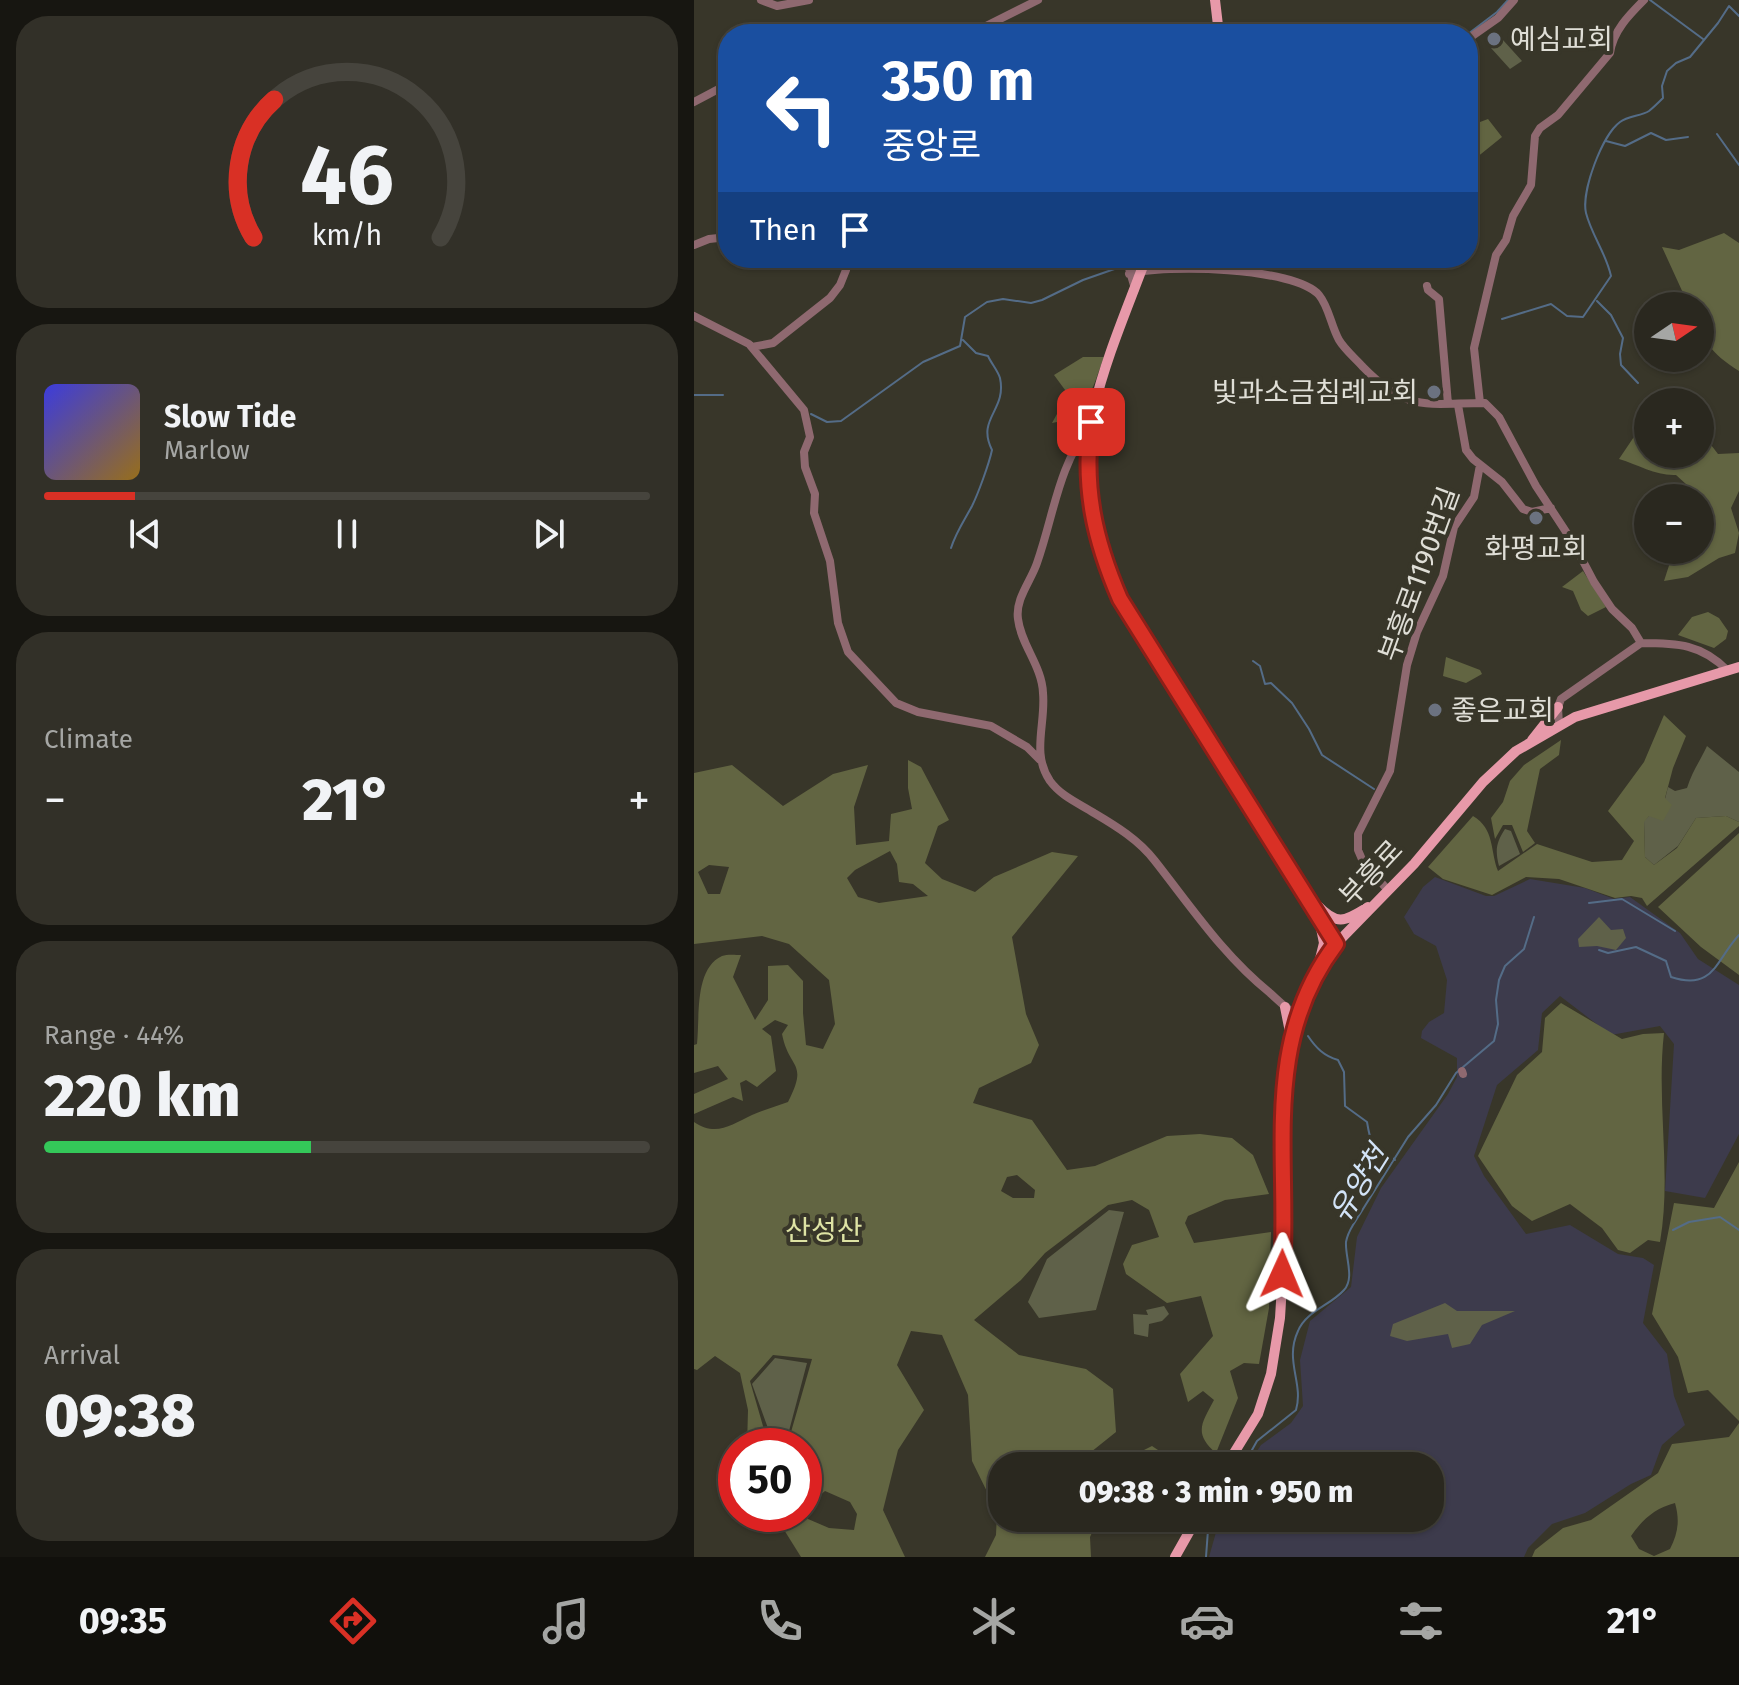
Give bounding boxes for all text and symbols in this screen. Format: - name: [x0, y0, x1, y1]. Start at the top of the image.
- place label: 예심교회: [1510, 23, 1613, 56]
- marker: 예심교회: [1485, 30, 1503, 48]
- text: 350 m: [882, 48, 1035, 115]
- icon: left: [750, 56, 854, 160]
- text: 중앙로: [882, 124, 981, 168]
- text: 46: [300, 126, 394, 226]
- icon: arrive: [833, 208, 877, 252]
- text: Then: [750, 212, 817, 248]
- text: km/h: [312, 218, 382, 253]
- north arrow: [1634, 292, 1714, 372]
- map controls: [1634, 292, 1714, 564]
- place label: 빛과소금침례교회: [1212, 376, 1418, 409]
- marker: 빛과소금침례교회: [1425, 383, 1443, 401]
- pin: [1057, 388, 1125, 456]
- button: +: [1634, 388, 1714, 468]
- text: Slow Tide: [164, 399, 296, 435]
- icon: arrive: [1069, 400, 1113, 444]
- text: Marlow: [164, 435, 250, 466]
- street label: 부흥로1190번길: [1372, 482, 1466, 666]
- button: −: [1634, 484, 1714, 564]
- marker: 화평교회: [1527, 509, 1545, 527]
- icon: previous: [123, 512, 167, 556]
- icon: pause: [325, 512, 369, 556]
- icon: next: [527, 512, 571, 556]
- place label: 화평교회: [1484, 532, 1588, 565]
- place label: 좋은교회: [1451, 694, 1554, 727]
- marker: 좋은교회: [1426, 701, 1444, 719]
- text: Climate: [44, 724, 133, 755]
- text: 21°: [302, 764, 392, 836]
- text: −: [44, 774, 66, 827]
- text: +: [628, 774, 650, 827]
- street label: 부흥로: [1333, 833, 1409, 913]
- text: Range · 44%: [44, 1020, 184, 1051]
- text: 220 km: [44, 1060, 240, 1132]
- water label: 유양천: [1322, 1136, 1398, 1229]
- park label: 산성산: [785, 1214, 863, 1247]
- position arrow: [1240, 1232, 1324, 1316]
- text: Arrival: [44, 1340, 120, 1371]
- text: 09:38: [44, 1380, 196, 1452]
- speed limit sign: 50: [718, 1428, 822, 1532]
- text: 09:38 · 3 min · 950 m: [1079, 1474, 1353, 1510]
- icon: directions: [325, 1593, 381, 1649]
- icon: music: [538, 1593, 594, 1649]
- icon: phone: [752, 1593, 808, 1649]
- icon: climate: [966, 1593, 1022, 1649]
- icon: car: [1179, 1593, 1235, 1649]
- icon: filters: [1393, 1593, 1449, 1649]
- text: 09:35: [79, 1599, 167, 1643]
- text: 21°: [1607, 1599, 1660, 1643]

